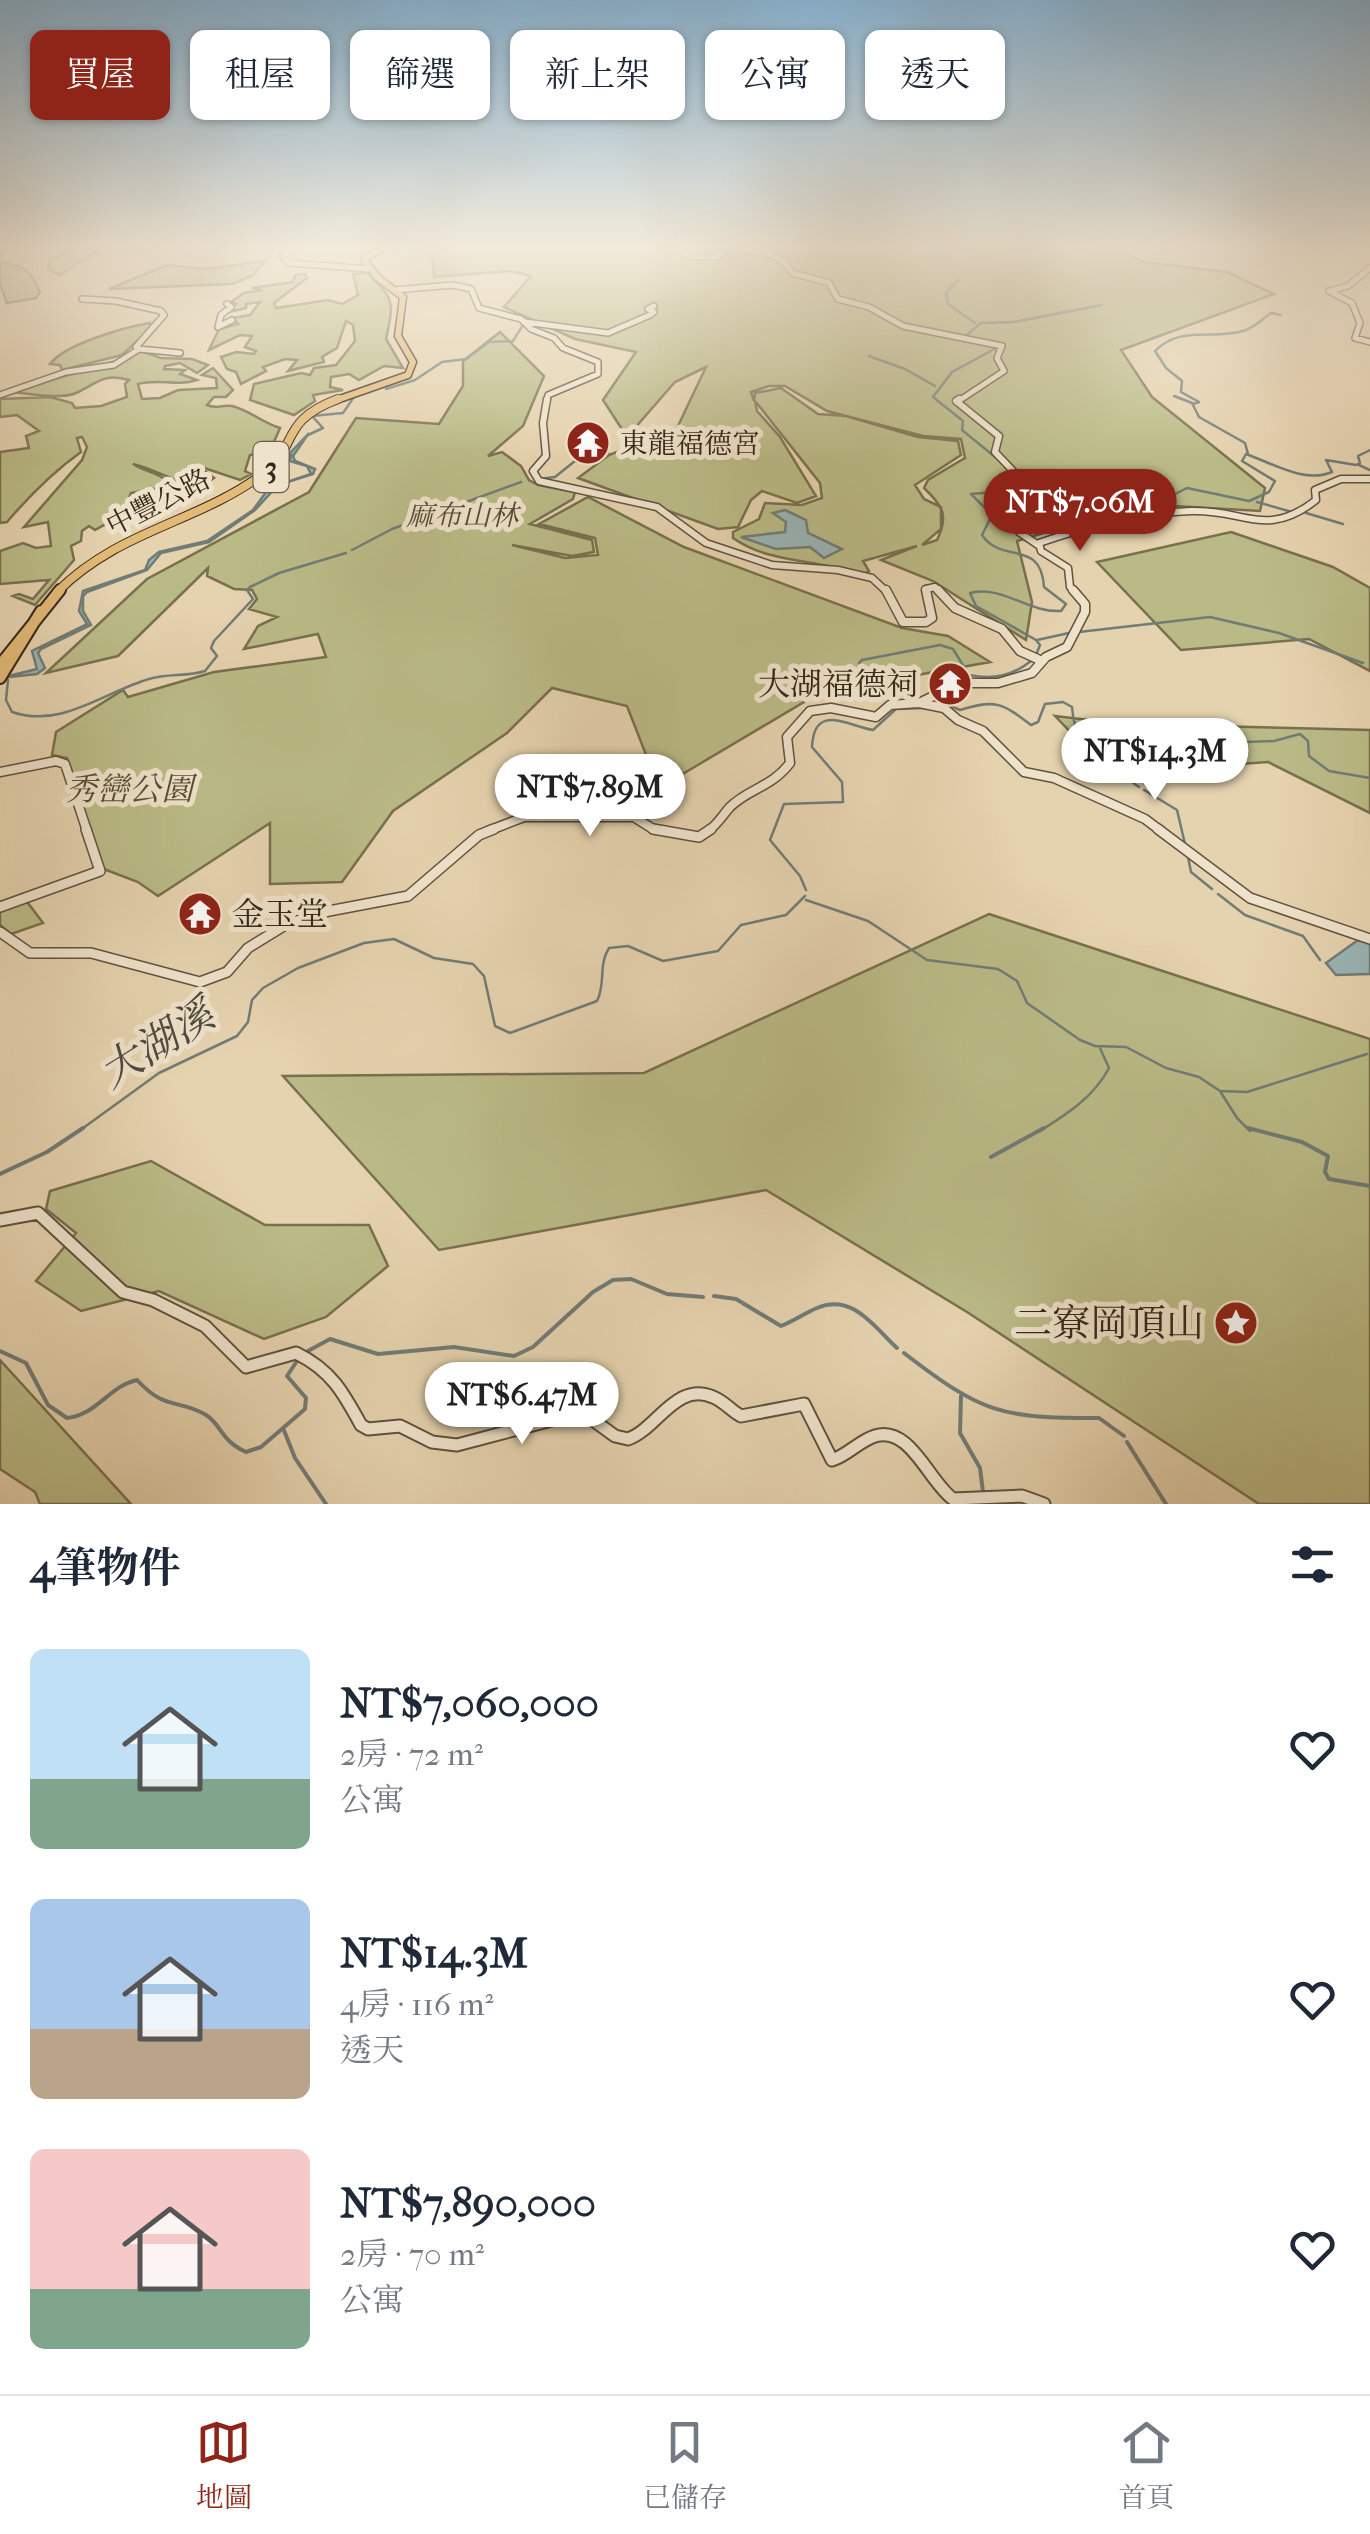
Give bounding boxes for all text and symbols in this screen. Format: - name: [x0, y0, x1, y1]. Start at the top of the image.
- chip: 買屋: [30, 30, 170, 120]
- chip: 租屋: [190, 30, 330, 120]
- chip: 篩選: [350, 30, 490, 120]
- chip: 新上架: [510, 30, 685, 120]
- chip: 公寓: [705, 30, 845, 120]
- chip: 透天: [865, 30, 1005, 120]
- temple icon: 東龍福德宮: [565, 420, 611, 466]
- place label: 東龍福德宮: [620, 427, 760, 460]
- road number: 3: [254, 442, 288, 492]
- street label: 中豐公路: [101, 462, 215, 542]
- pin: NT$7.06M: [977, 469, 1183, 554]
- text: NT$7.06M: [1006, 483, 1154, 520]
- park label: 麻布山林: [406, 499, 522, 532]
- temple icon: 大湖福德祠: [927, 661, 973, 707]
- place label: 大湖福德祠: [758, 666, 918, 703]
- pin: NT$14.3M: [1052, 718, 1258, 803]
- text: NT$14.3M: [1083, 732, 1227, 769]
- pin: NT$7.89M: [487, 754, 693, 839]
- text: NT$7.89M: [517, 768, 663, 805]
- park label: 秀巒公園: [65, 771, 198, 808]
- temple icon: 金玉堂: [177, 891, 223, 937]
- place label: 金玉堂: [232, 896, 328, 933]
- water label: 大湖溪: [91, 988, 227, 1098]
- place icon: 二寮岡頂山: [1213, 1300, 1259, 1346]
- place label: 二寮岡頂山: [1014, 1301, 1204, 1346]
- pin: NT$6.47M: [419, 1362, 625, 1447]
- text: NT$6.47M: [447, 1376, 597, 1413]
- icon: filters: [1285, 1537, 1340, 1592]
- text: 4筆物件: [30, 1544, 181, 1593]
- text: NT$7,060,000: [340, 1679, 599, 1728]
- icon: home: [110, 1689, 230, 1809]
- icon: heart: [1285, 1722, 1340, 1777]
- text: 2房 · 72 m²: [340, 1736, 483, 1773]
- text: 公寓: [340, 1782, 404, 1819]
- text: NT$14.3M: [340, 1929, 528, 1978]
- icon: home: [110, 1939, 230, 2059]
- icon: heart: [1285, 1972, 1340, 2027]
- text: 4房 · 116 m²: [340, 1986, 494, 2023]
- text: 透天: [340, 2032, 404, 2069]
- text: NT$7,890,000: [340, 2179, 596, 2228]
- icon: home: [110, 2189, 230, 2309]
- icon: heart: [1285, 2222, 1340, 2277]
- text: 2房 · 70 m²: [340, 2236, 484, 2273]
- text: 公寓: [340, 2282, 404, 2319]
- tab: 地圖: [196, 2415, 252, 2515]
- tab: 已儲存: [643, 2415, 727, 2515]
- tab: 首頁: [1118, 2415, 1174, 2515]

